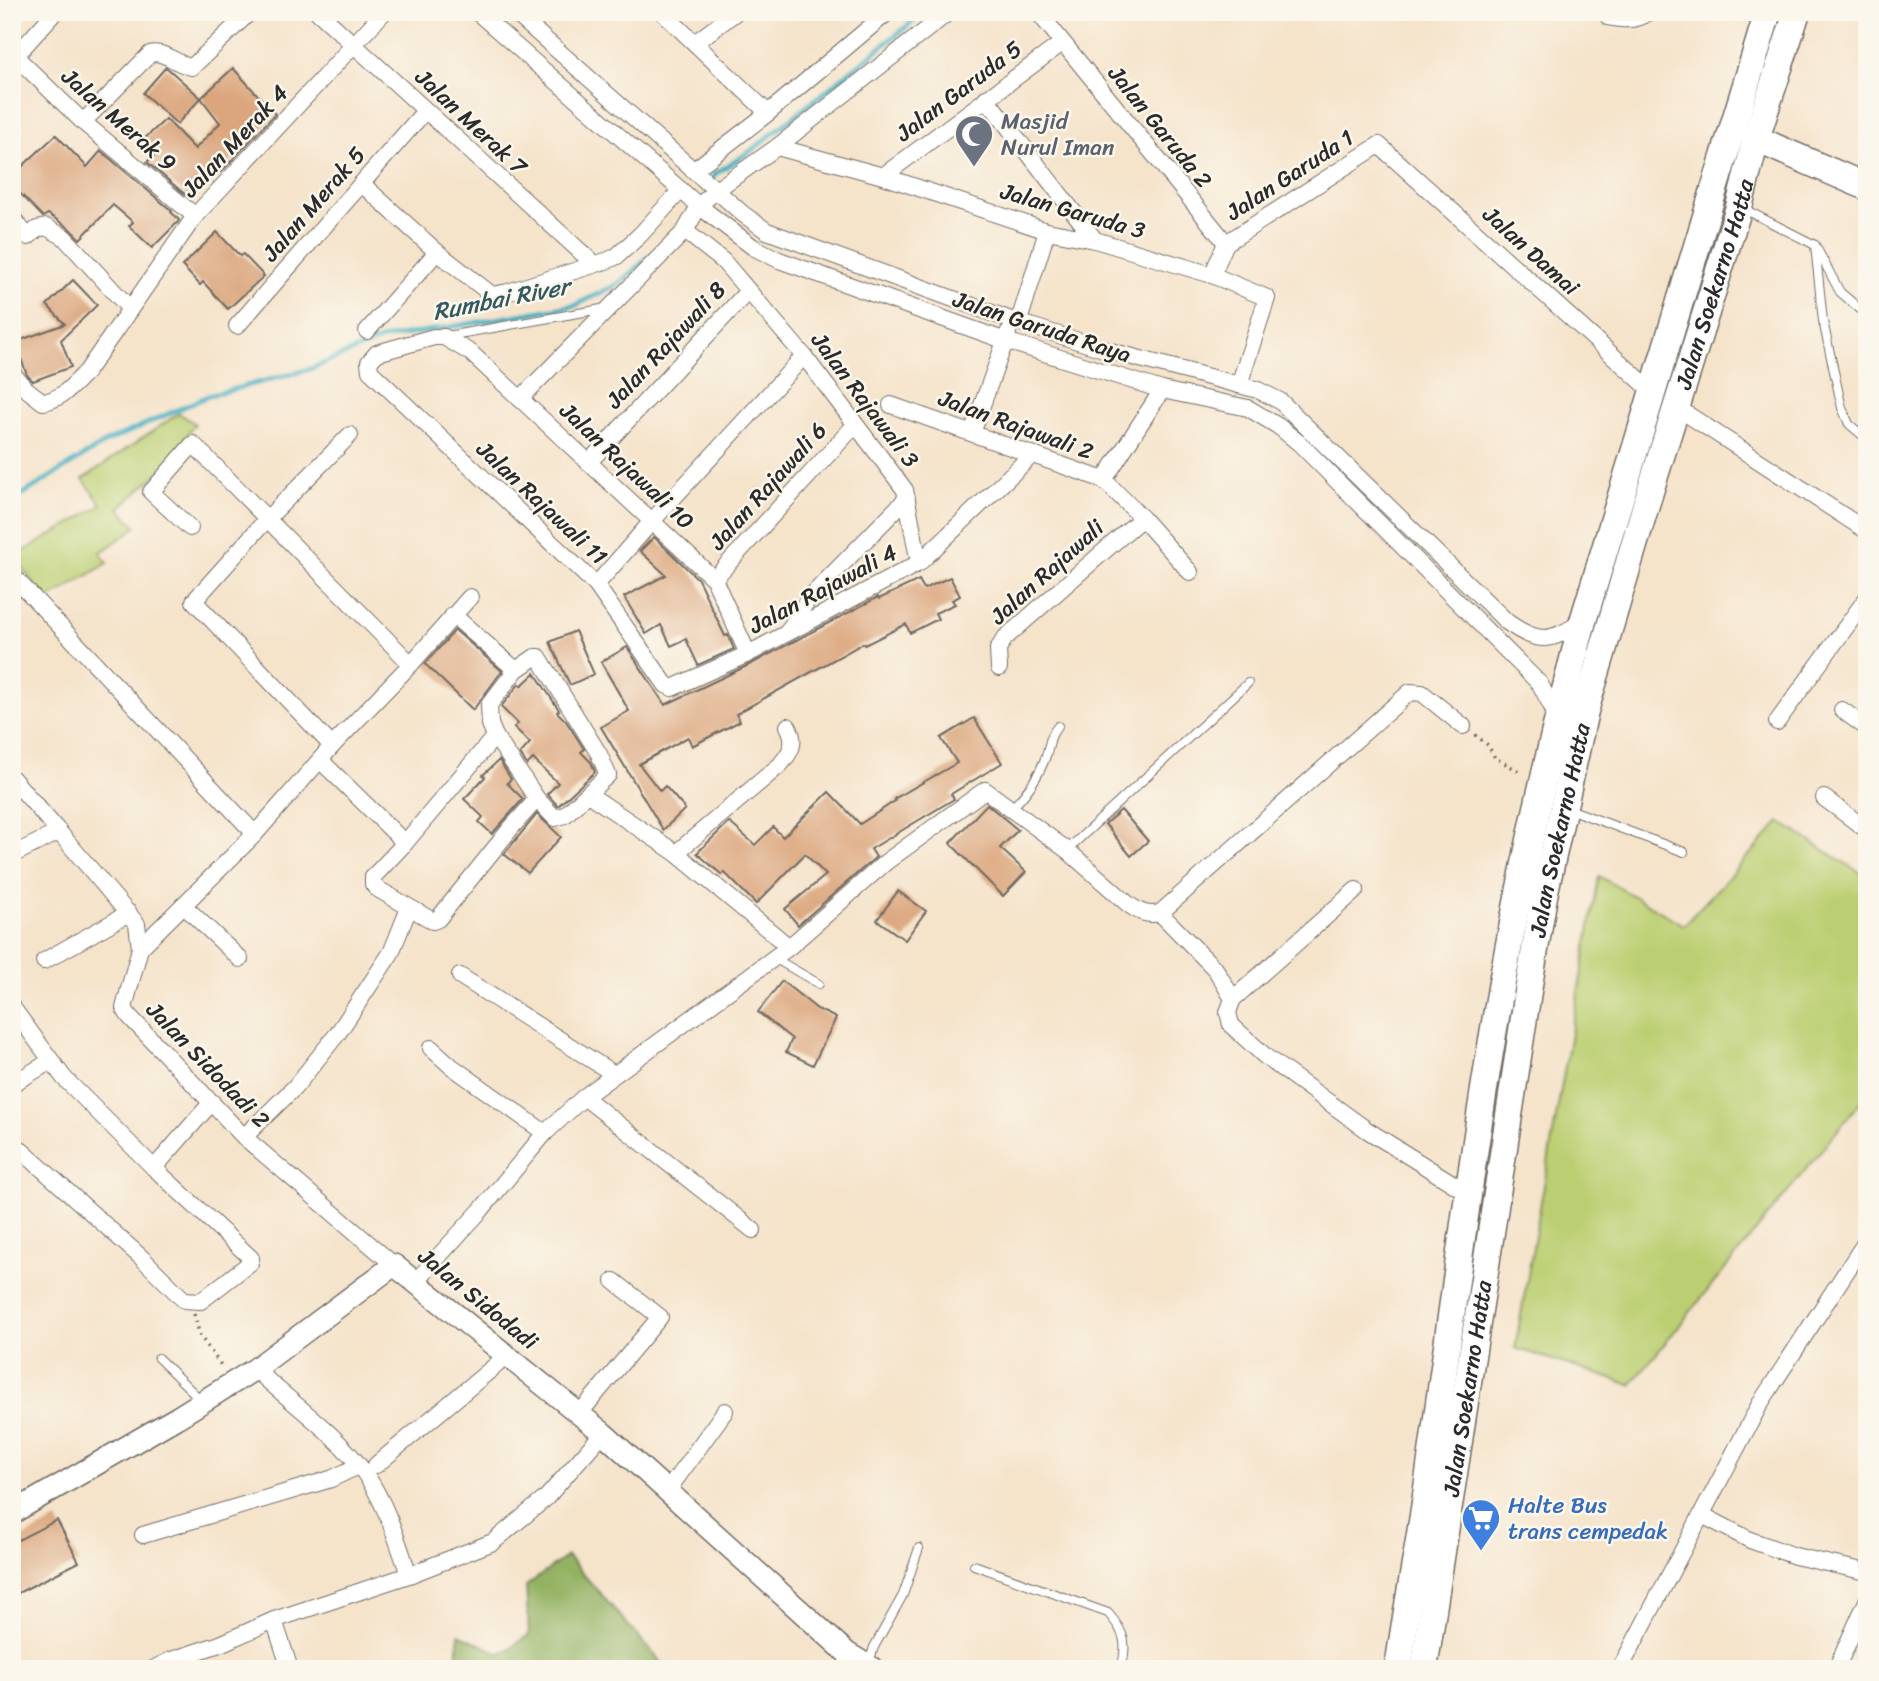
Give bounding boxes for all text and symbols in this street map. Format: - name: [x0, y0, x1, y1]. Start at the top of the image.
- street label: Jalan Garuda 5: [886, 29, 1031, 153]
- street label: Jalan Garuda 2: [1096, 55, 1223, 198]
- street label: Jalan Merak 9: [51, 57, 186, 182]
- street label: Jalan Merak 7: [404, 58, 538, 187]
- street label: Jalan Merak 4: [171, 75, 299, 208]
- place label: Masjid Nurul Iman: [1001, 101, 1114, 168]
- mosque icon: Masjid Nurul Iman: [953, 113, 995, 168]
- street label: Jalan Garuda 1: [1217, 118, 1362, 232]
- street label: Jalan Merak 5: [251, 137, 376, 272]
- street label: Jalan Garuda 3: [995, 171, 1150, 251]
- street label: Jalan Soekarno Hatta: [1663, 174, 1766, 395]
- street label: Jalan Damai: [1472, 195, 1590, 307]
- water label: Rumbai River: [429, 264, 577, 333]
- street label: Jalan Rajawali 8: [595, 271, 737, 419]
- street label: Jalan Garuda Raya: [947, 279, 1136, 375]
- street label: Jalan Rajawali 3: [799, 322, 930, 477]
- street label: Jalan Rajawali 2: [932, 378, 1099, 472]
- street label: Jalan Rajawali 10: [549, 391, 704, 540]
- street label: Jalan Rajawali 6: [698, 412, 837, 561]
- street label: Jalan Rajawali 11: [466, 430, 618, 576]
- street label: Jalan Rajawali: [979, 509, 1114, 636]
- street label: Jalan Rajawali 4: [740, 533, 905, 646]
- street label: Jalan Soekarno Hatta: [1517, 719, 1602, 941]
- street label: Jalan Sidodadi 2: [135, 991, 280, 1139]
- street label: Jalan Sidodadi: [408, 1237, 548, 1361]
- street label: Jalan Soekarno Hatta: [1430, 1277, 1504, 1500]
- place label: Halte Bus trans cempedak: [1508, 1485, 1668, 1552]
- supermarket icon: Halte Bus trans cempedak: [1460, 1497, 1502, 1552]

